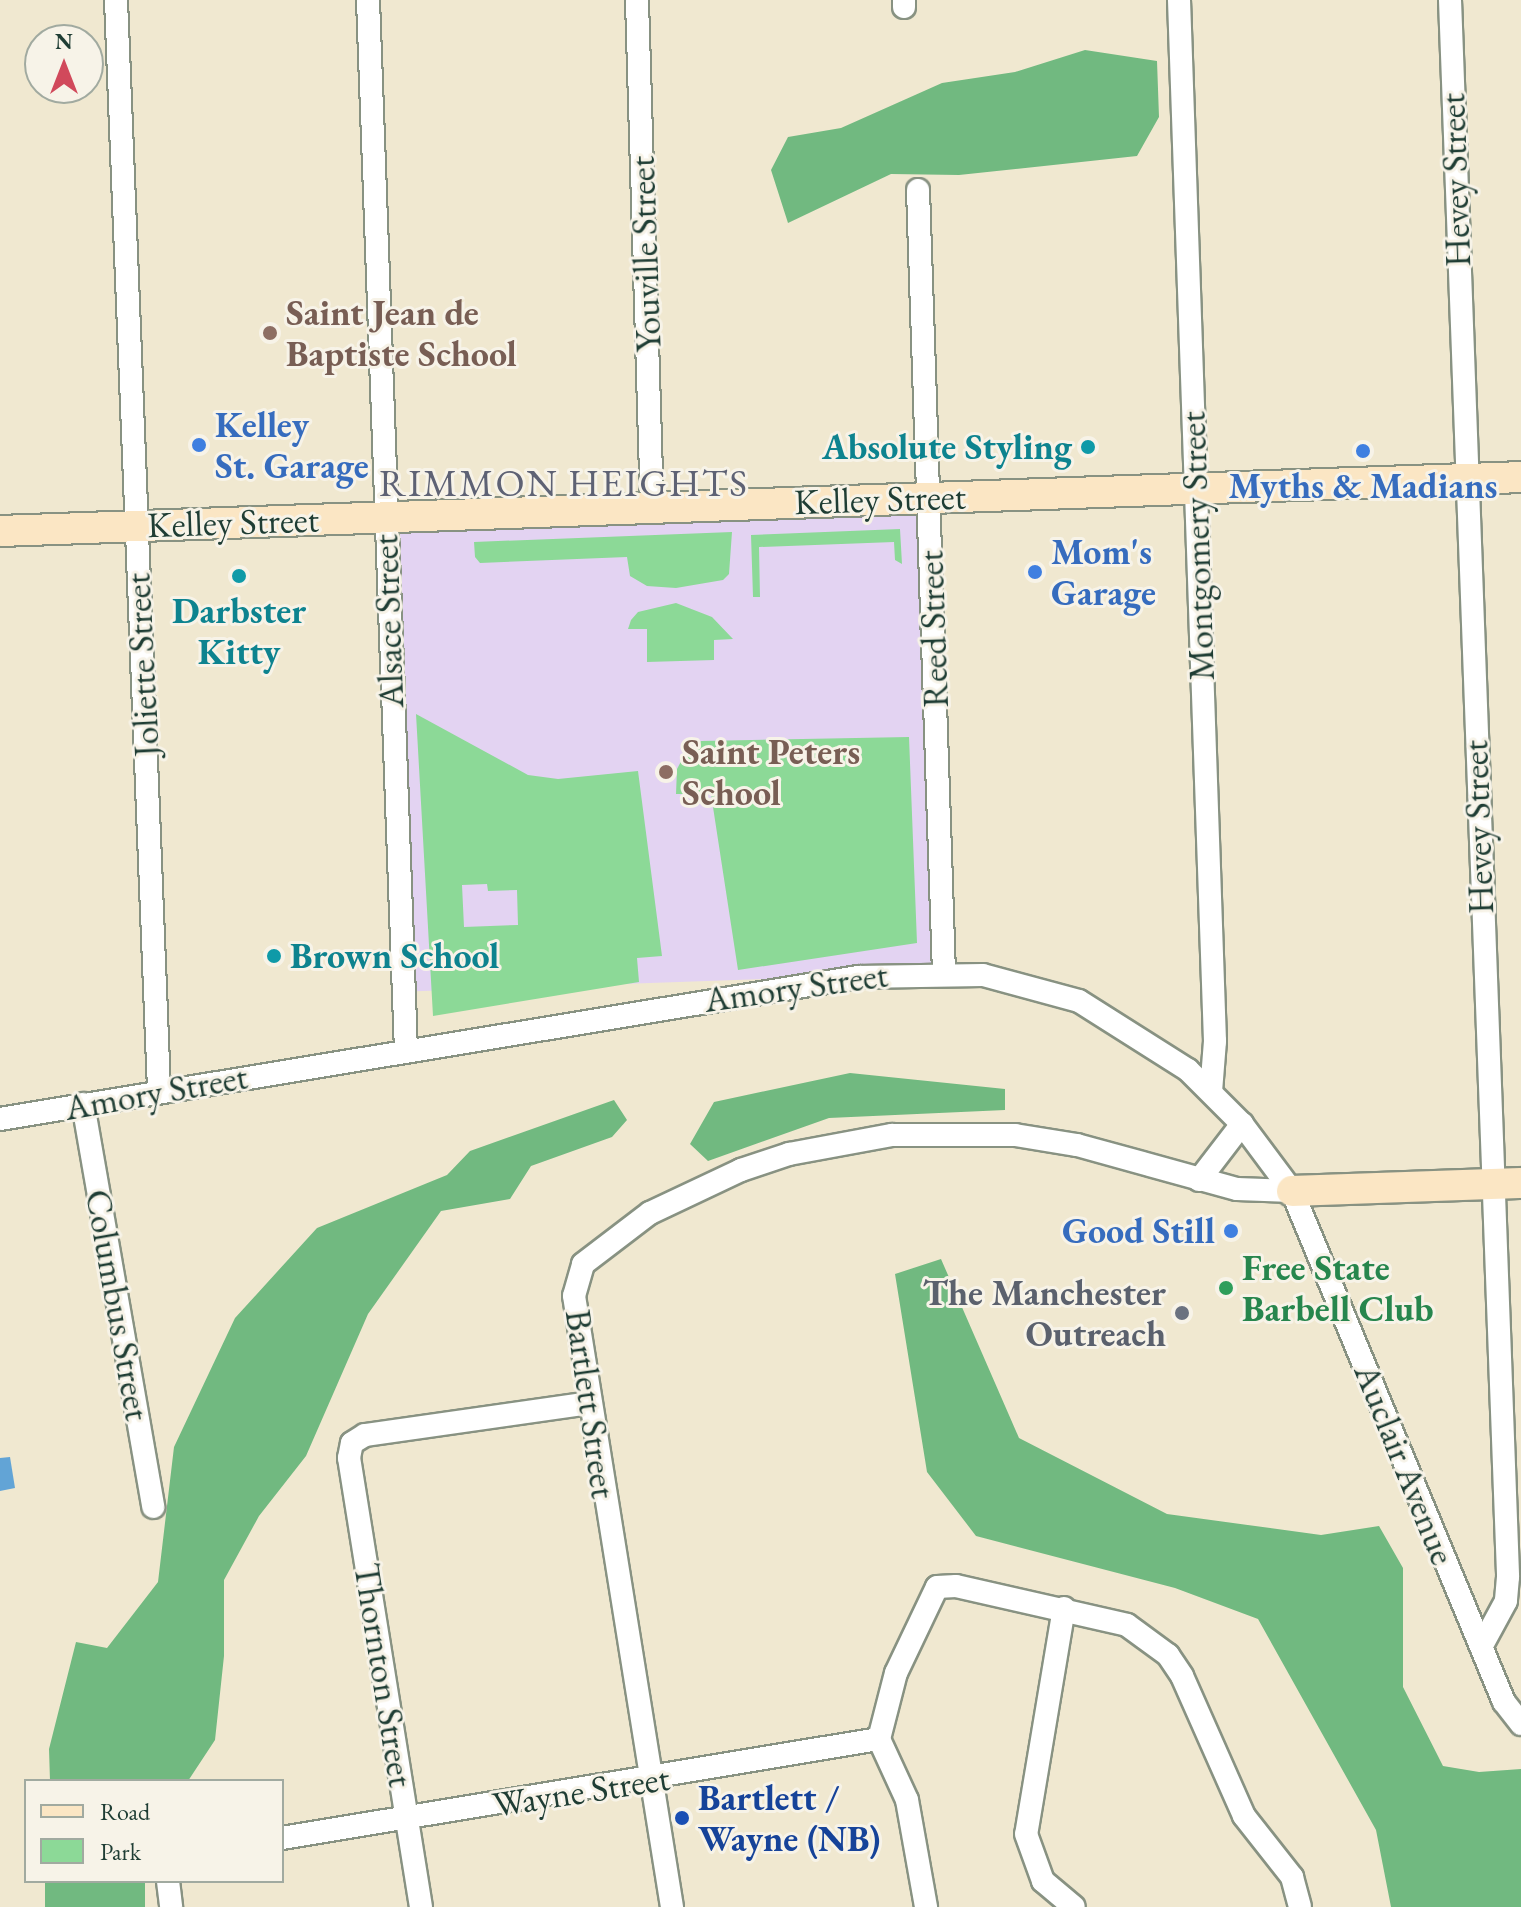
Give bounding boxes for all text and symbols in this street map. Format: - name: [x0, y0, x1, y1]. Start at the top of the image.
- north arrow: [24, 24, 104, 104]
- text: N: [55, 27, 73, 56]
- street label: Hevey Street: [1430, 92, 1480, 268]
- street label: Youville Street: [620, 155, 670, 353]
- place label: Saint Jean de Baptiste School: [286, 290, 517, 375]
- marker: Saint Jean de Baptiste School: [261, 324, 279, 342]
- place label: Kelley St. Garage: [215, 402, 369, 487]
- street label: Montgomery Street: [1171, 411, 1223, 681]
- place label: Absolute Styling: [822, 425, 1072, 469]
- marker: Kelley St. Garage: [190, 436, 208, 454]
- marker: Absolute Styling: [1079, 438, 1097, 456]
- marker: Myths & Madians: [1354, 442, 1372, 460]
- district label: RIMMON HEIGHTS: [379, 460, 749, 506]
- place label: Myths & Madians: [1229, 464, 1497, 508]
- street label: Kelley Street: [793, 474, 967, 524]
- street label: Kelley Street: [146, 497, 320, 547]
- place label: Mom's Garage: [1051, 529, 1156, 614]
- street label: Alsace Street: [363, 533, 413, 709]
- street label: Reed Street: [909, 550, 957, 708]
- marker: Mom's Garage: [1026, 563, 1044, 581]
- marker: Darbster Kitty: [230, 567, 248, 585]
- street label: Joliette Street: [116, 572, 168, 758]
- place label: Darbster Kitty: [172, 588, 306, 673]
- place label: Saint Peters School: [682, 729, 860, 814]
- street label: Hevey Street: [1453, 739, 1503, 915]
- marker: Saint Peters School: [657, 763, 675, 781]
- place label: Brown School: [290, 934, 499, 978]
- marker: Brown School: [265, 947, 283, 965]
- street label: Amory Street: [701, 953, 891, 1021]
- street label: Amory Street: [61, 1055, 251, 1129]
- street label: Columbus Street: [76, 1186, 160, 1424]
- place label: Good Still: [1062, 1209, 1215, 1253]
- marker: Good Still: [1222, 1222, 1240, 1240]
- place label: Free State Barbell Club: [1242, 1245, 1434, 1330]
- place label: The Manchester Outreach: [923, 1270, 1166, 1355]
- marker: Free State Barbell Club: [1217, 1279, 1235, 1297]
- marker: The Manchester Outreach: [1173, 1304, 1191, 1322]
- street label: Bartlett Street: [556, 1307, 626, 1501]
- street label: Auclair Avenue: [1345, 1357, 1465, 1571]
- street label: Thornton Street: [345, 1560, 423, 1790]
- street label: Wayne Street: [489, 1756, 673, 1826]
- place label: Bartlett / Wayne (NB): [698, 1775, 880, 1860]
- legend: [24, 1779, 284, 1883]
- text: Road: [100, 1796, 150, 1827]
- marker: Bartlett / Wayne (NB): [673, 1809, 691, 1827]
- text: Park: [100, 1836, 141, 1867]

